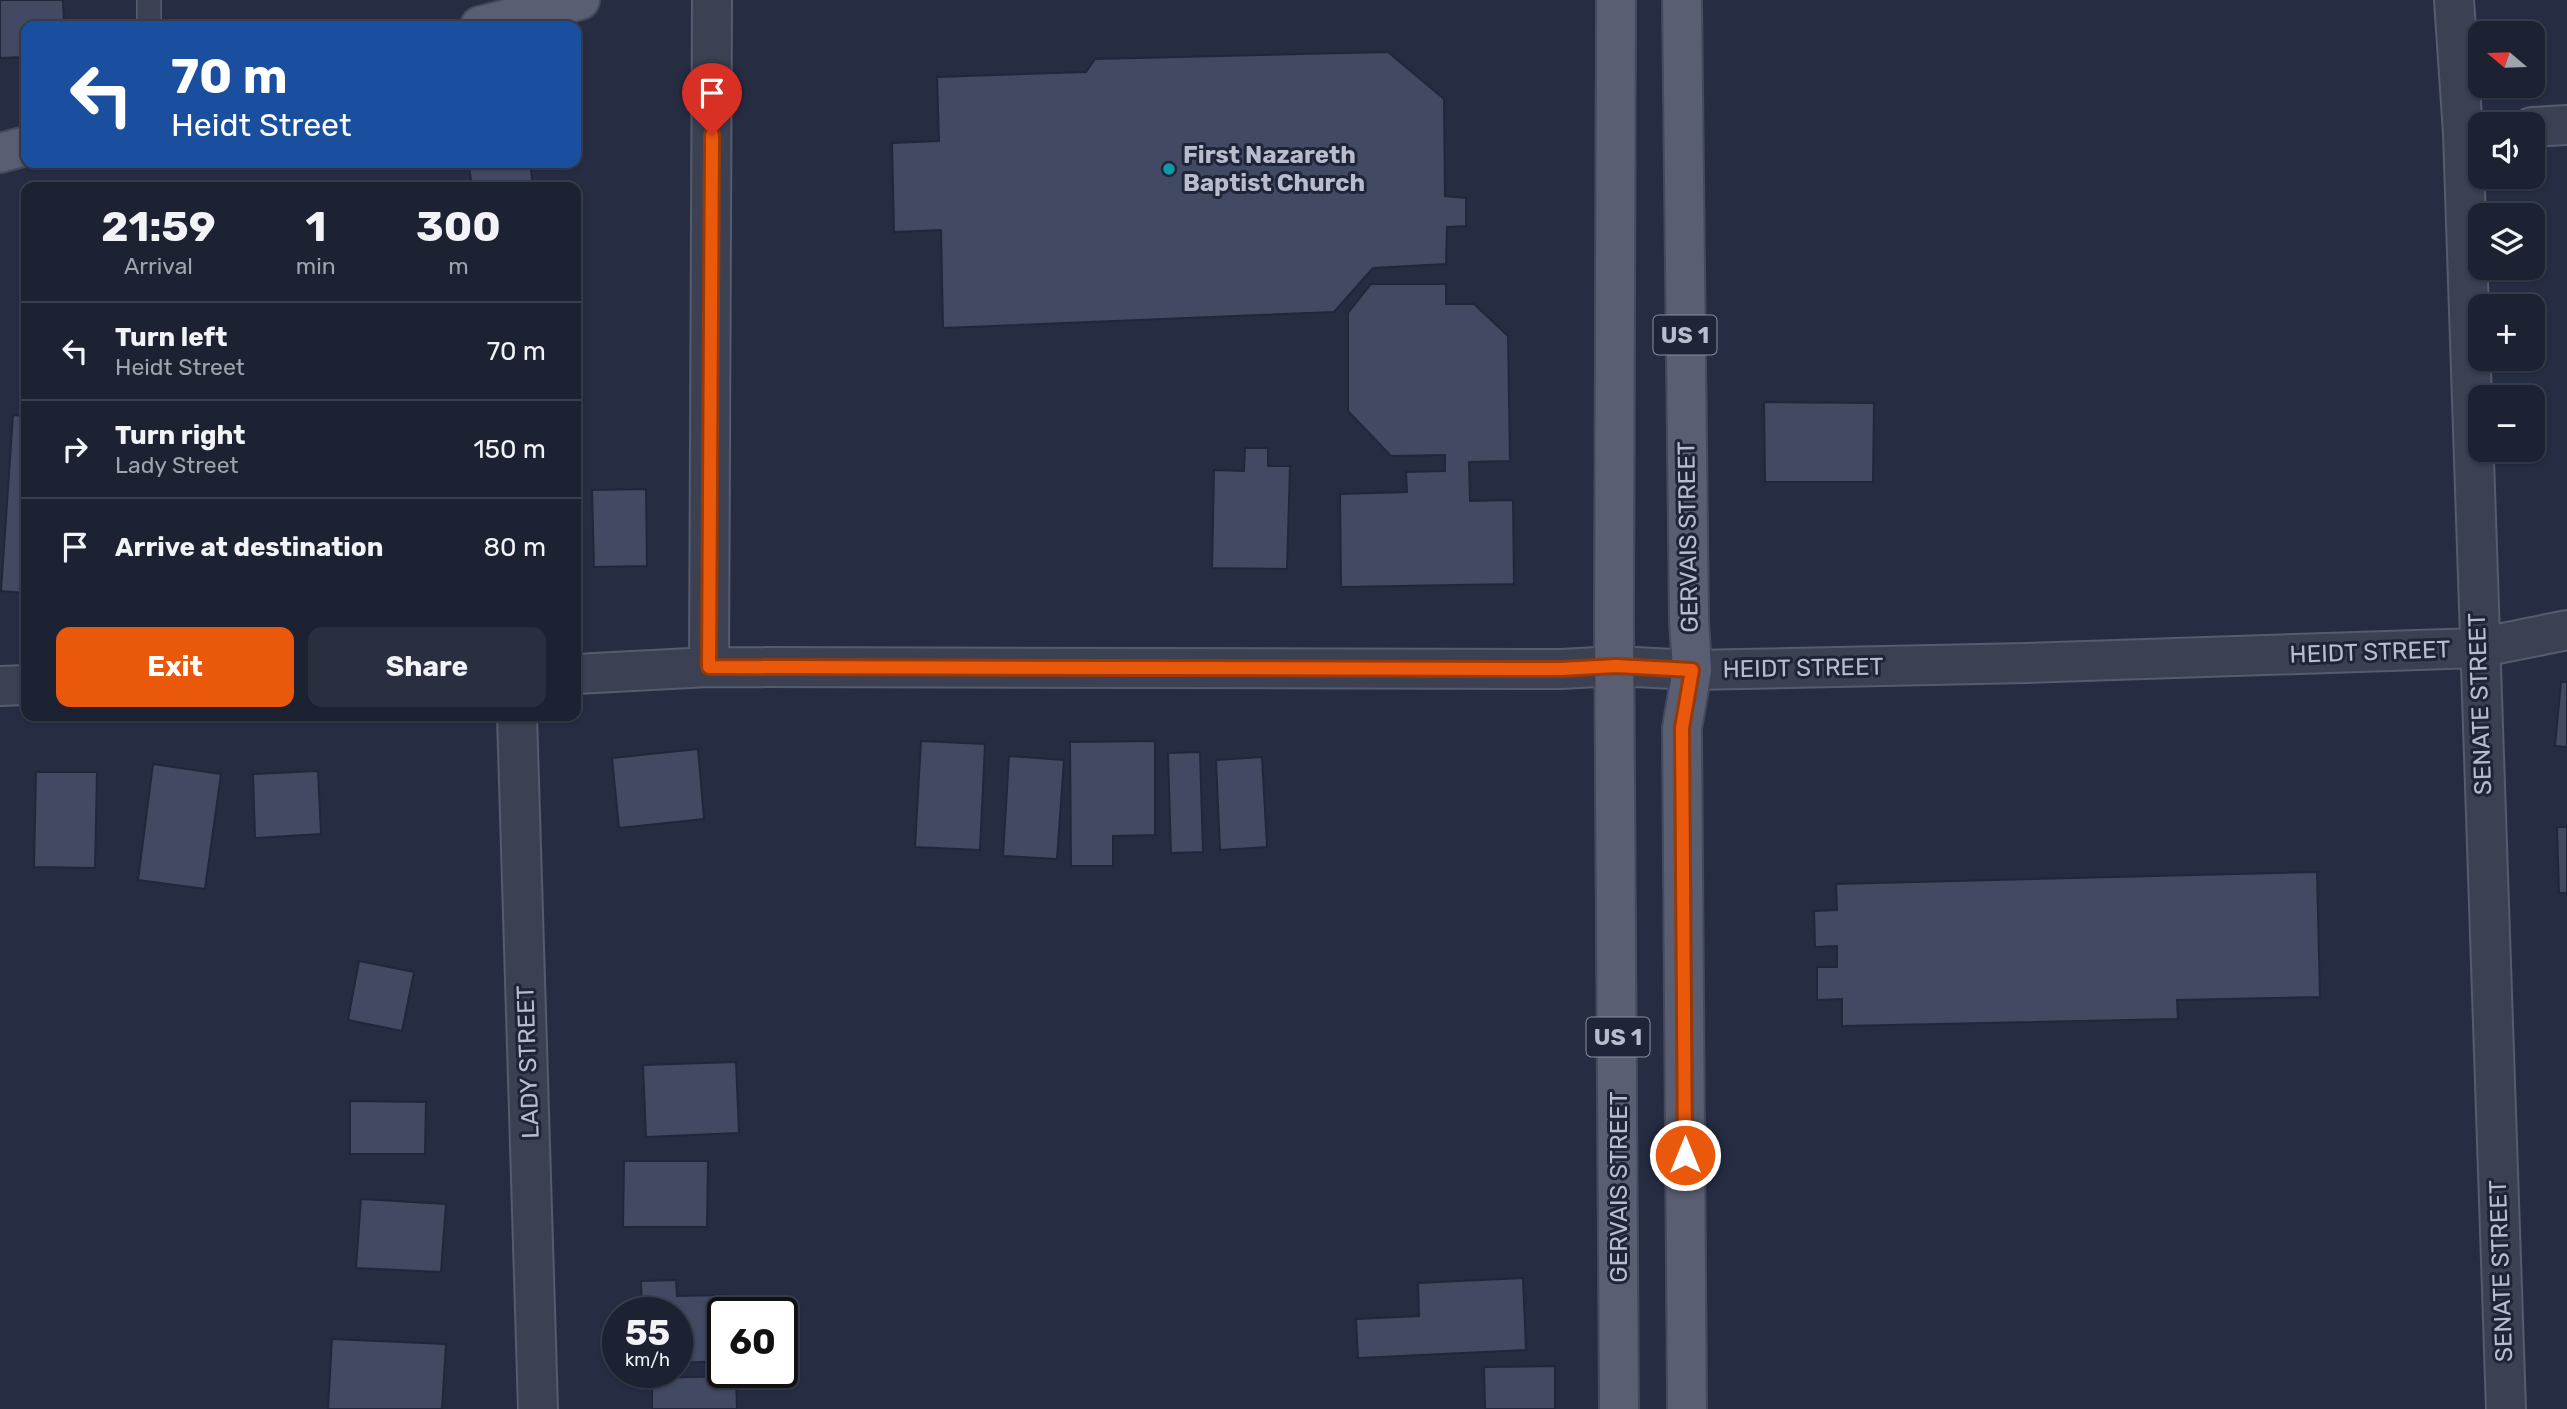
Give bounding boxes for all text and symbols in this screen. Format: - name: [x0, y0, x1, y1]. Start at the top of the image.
- north arrow: [2468, 21, 2544, 98]
- map controls: [2468, 21, 2545, 462]
- text: 70 m: [171, 47, 288, 105]
- icon: left: [56, 49, 147, 140]
- pin: [682, 63, 742, 135]
- icon: arrive: [693, 74, 731, 112]
- text: Heidt Street: [171, 106, 351, 144]
- button: sound: [2468, 112, 2545, 189]
- place label: First Nazareth Baptist Church: [1183, 141, 1365, 197]
- marker: First Nazareth Baptist Church: [1161, 161, 1177, 177]
- text: 21:59: [101, 202, 216, 252]
- text: 1: [305, 202, 326, 252]
- text: 300: [416, 202, 501, 252]
- button: layers: [2468, 203, 2545, 280]
- text: Arrival: [124, 252, 193, 280]
- text: min: [296, 252, 336, 280]
- text: m: [448, 252, 469, 280]
- button: +: [2468, 294, 2545, 371]
- road number: US 1: [1654, 316, 1716, 354]
- text: Turn left: [115, 322, 227, 353]
- icon: left: [56, 332, 94, 370]
- text: 70 m: [487, 336, 546, 367]
- text: Heidt Street: [115, 353, 245, 381]
- button: −: [2468, 385, 2545, 462]
- text: Turn right: [115, 420, 245, 451]
- icon: right: [56, 430, 94, 468]
- text: 150 m: [473, 434, 546, 465]
- street label: GERVAIS STREET: [1672, 441, 1704, 633]
- text: Lady Street: [115, 451, 239, 479]
- icon: arrive: [56, 528, 94, 566]
- text: Arrive at destination: [115, 532, 383, 563]
- text: 80 m: [483, 532, 546, 563]
- street label: SENATE STREET: [2463, 612, 2497, 795]
- button: Exit: [56, 627, 294, 707]
- button: Share: [308, 627, 546, 707]
- street label: HEIDT STREET: [2289, 635, 2451, 669]
- street label: HEIDT STREET: [1722, 653, 1884, 683]
- street label: LADY STREET: [511, 985, 545, 1139]
- road number: US 1: [1586, 1018, 1650, 1056]
- street label: GERVAIS STREET: [1605, 1091, 1633, 1283]
- position arrow: [1648, 1118, 1722, 1192]
- street label: SENATE STREET: [2484, 1179, 2518, 1362]
- speed limit sign: 60: [707, 1297, 798, 1388]
- text: 55: [625, 1312, 670, 1354]
- text: km/h: [625, 1349, 670, 1371]

